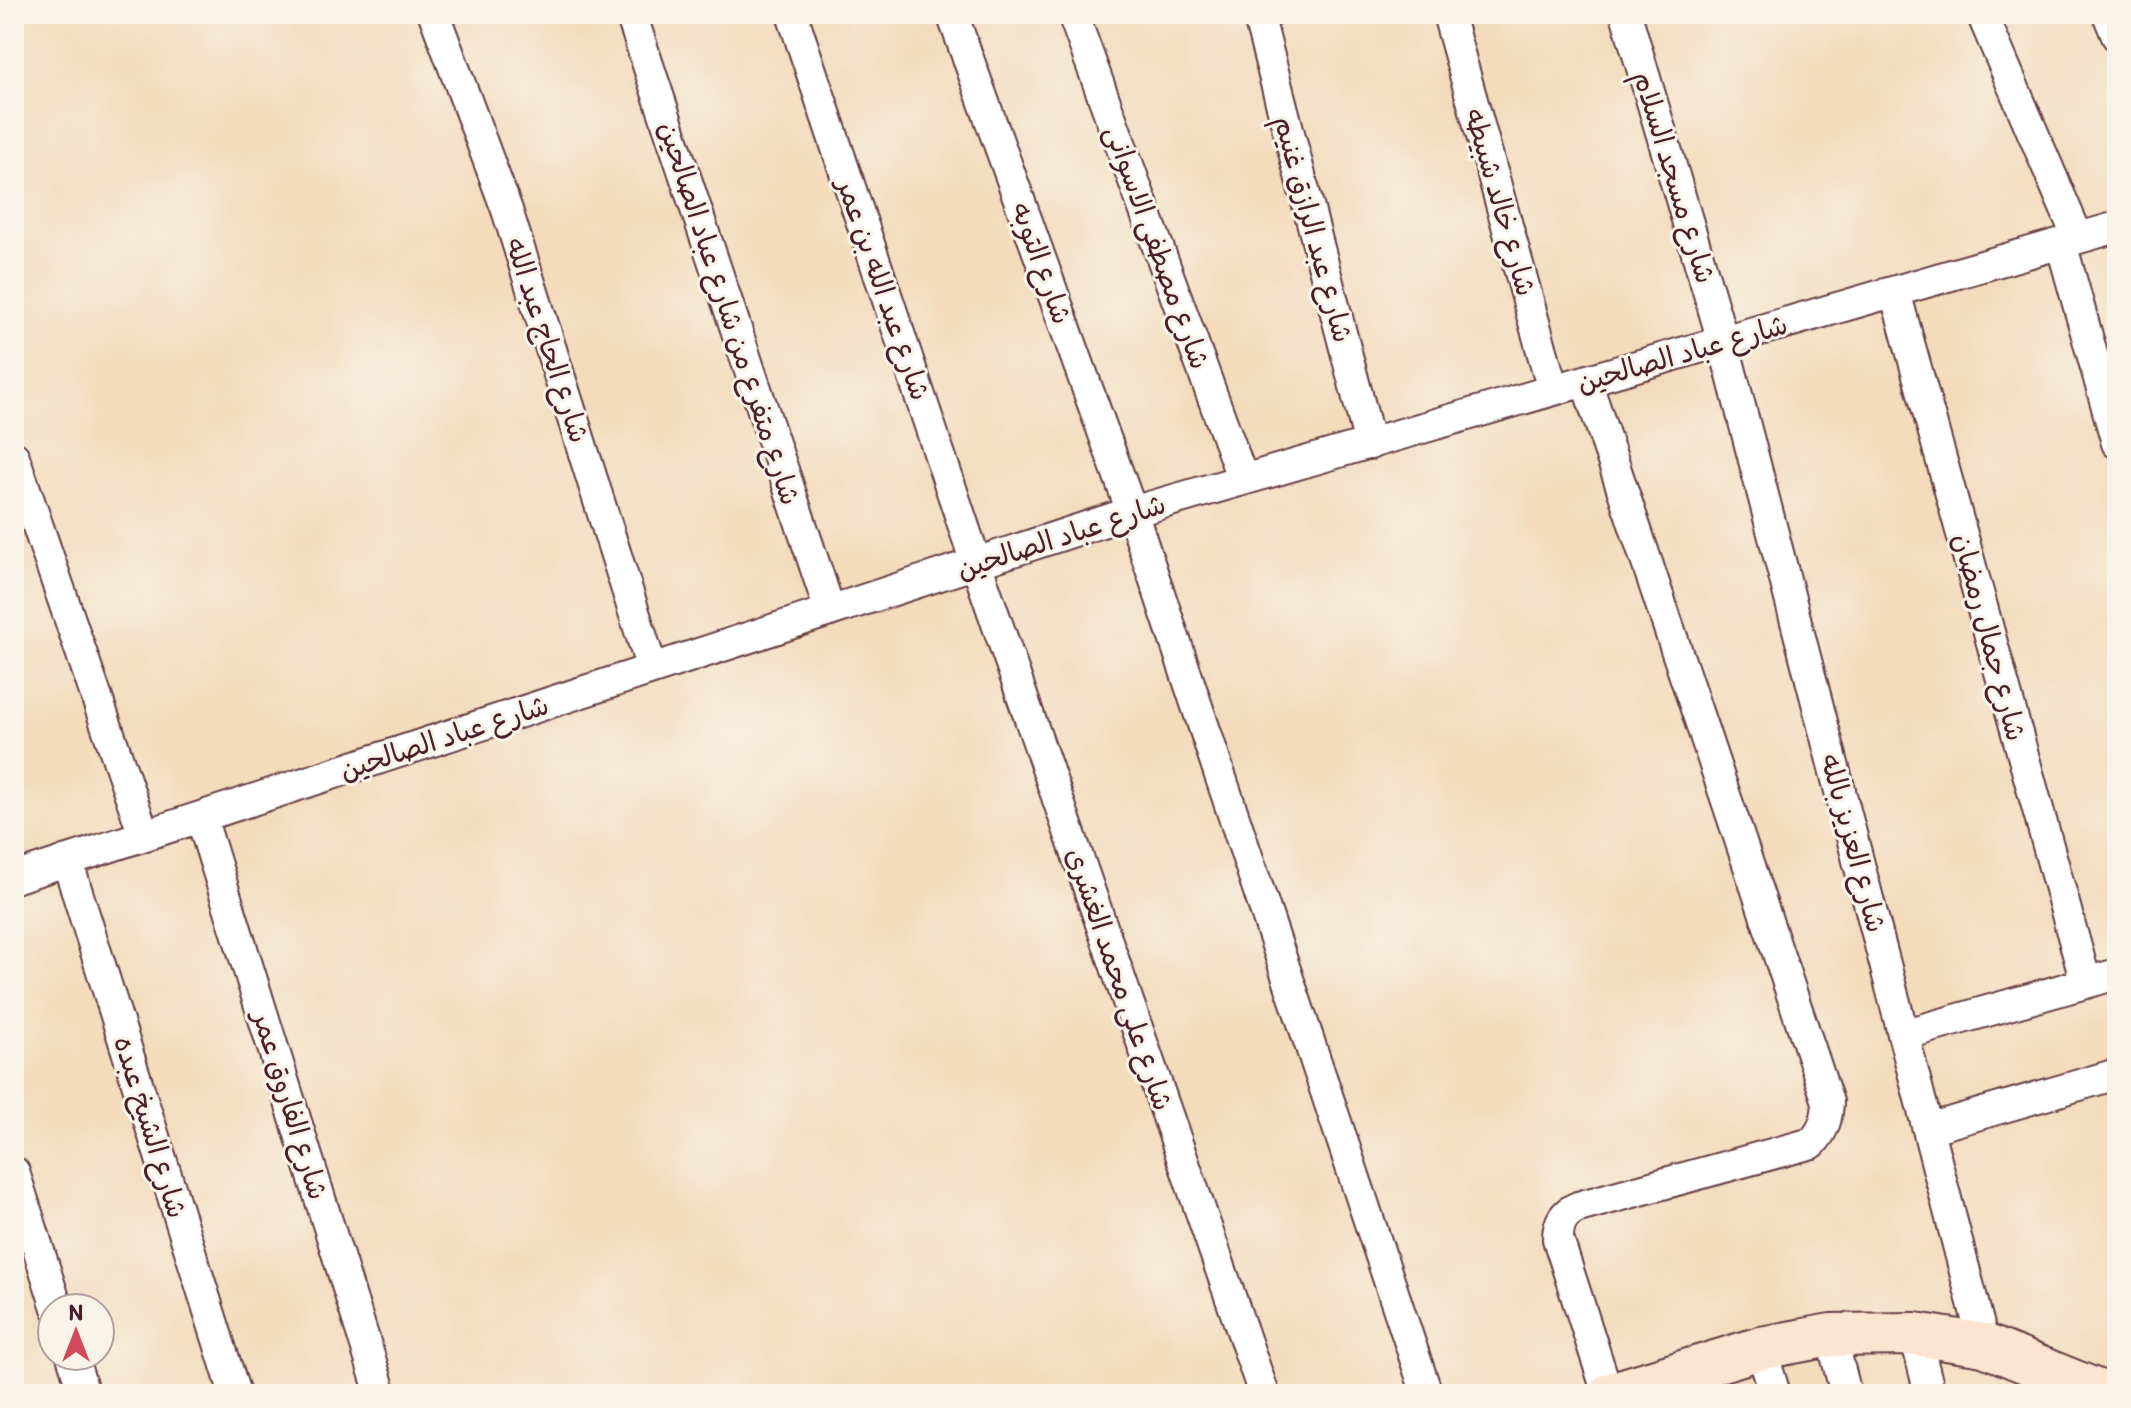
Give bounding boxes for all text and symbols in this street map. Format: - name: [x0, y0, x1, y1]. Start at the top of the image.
- street label: شارع مسجد السلام: [1622, 67, 1723, 289]
- street label: شارع خالد شبيطه: [1455, 104, 1544, 301]
- street label: شارع عبد الرازق غنيم: [1263, 112, 1361, 347]
- street label: شارع متفرع من شارع عباد الصالحين: [649, 117, 808, 510]
- street label: شارع مصطفى الاسوانى: [1095, 121, 1218, 374]
- street label: شارع عبد الله بن عمر: [827, 172, 938, 406]
- street label: شارع التوبه: [1002, 198, 1080, 329]
- street label: شارع الحاج عبد الله: [496, 233, 597, 448]
- street label: شارع عباد الصالحين: [1573, 307, 1792, 402]
- street label: شارع عباد الصالحين: [952, 486, 1171, 589]
- street label: شارع جمال رمضان: [1943, 530, 2034, 745]
- street label: شارع عباد الصالحين: [335, 687, 554, 790]
- street label: شارع العزيز بالله: [1811, 750, 1894, 937]
- street label: شارع على محمد الغشرى: [1056, 843, 1181, 1116]
- street label: شارع الفاروق عمر: [243, 1004, 336, 1205]
- street label: شارع الشيخ عبده: [104, 1032, 195, 1223]
- north arrow: [36, 1292, 116, 1372]
- text: N: [69, 1299, 83, 1326]

